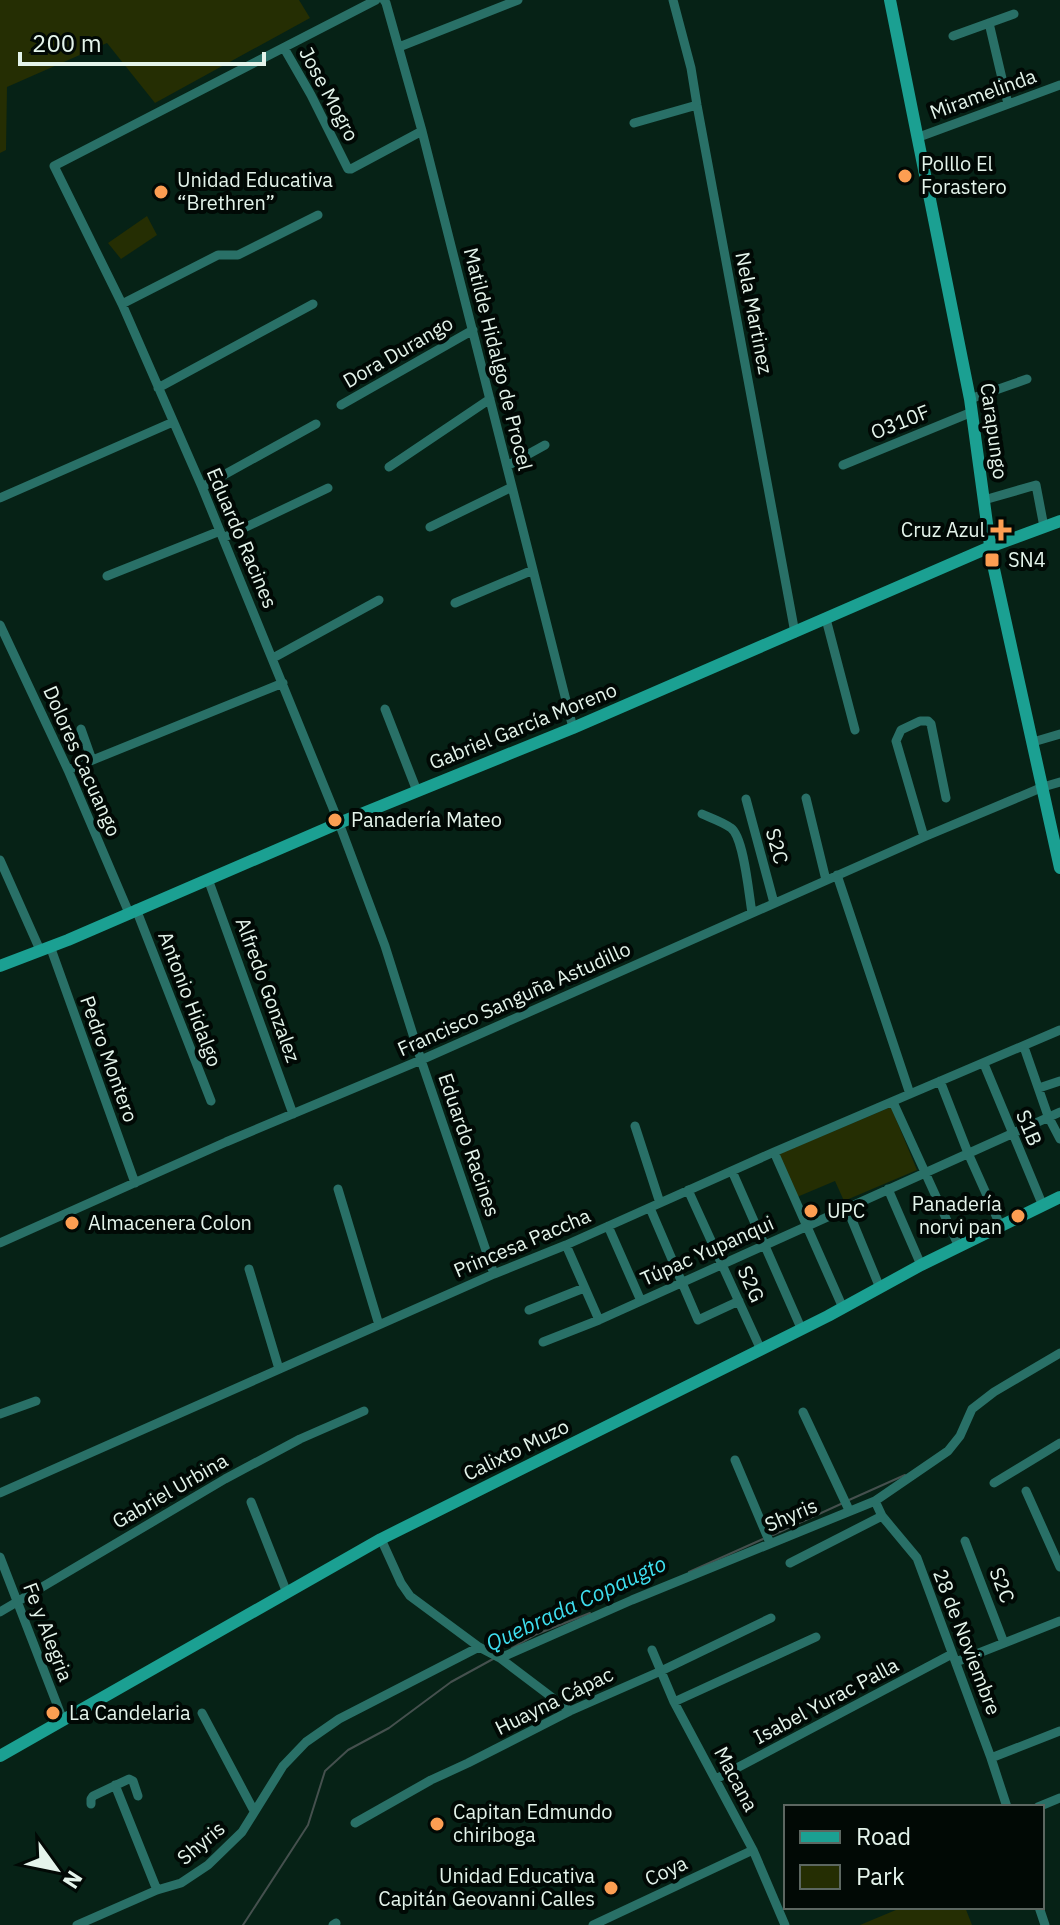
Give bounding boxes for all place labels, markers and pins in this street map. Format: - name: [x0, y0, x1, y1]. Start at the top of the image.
- place label: Polllo El Forastero: [921, 150, 1007, 200]
- place label: Unidad Educativa “Brethren”: [177, 166, 333, 216]
- marker: Polllo El Forastero: [896, 167, 914, 185]
- marker: Unidad Educativa “Brethren”: [152, 183, 170, 201]
- place label: Cruz Azul: [901, 516, 985, 543]
- marker: Cruz Azul: [992, 521, 1010, 539]
- place label: SN4: [1008, 546, 1046, 573]
- marker: SN4: [983, 551, 1001, 569]
- place label: Panadería Mateo: [351, 806, 502, 833]
- marker: Panadería Mateo: [326, 811, 344, 829]
- place label: Panadería norvi pan: [912, 1190, 1002, 1240]
- place label: UPC: [827, 1197, 865, 1224]
- marker: UPC: [802, 1202, 820, 1220]
- marker: Panadería norvi pan: [1009, 1207, 1027, 1225]
- place label: Almacenera Colon: [88, 1209, 252, 1236]
- marker: Almacenera Colon: [63, 1214, 81, 1232]
- place label: La Candelaria: [69, 1699, 191, 1726]
- marker: La Candelaria: [44, 1704, 62, 1722]
- place label: Capitan Edmundo chiriboga: [453, 1798, 613, 1848]
- marker: Capitan Edmundo chiriboga: [428, 1815, 446, 1833]
- place label: Unidad Educativa Capitán Geovanni Calles: [378, 1862, 595, 1912]
- marker: Unidad Educativa Capitán Geovanni Calles: [602, 1879, 620, 1897]

